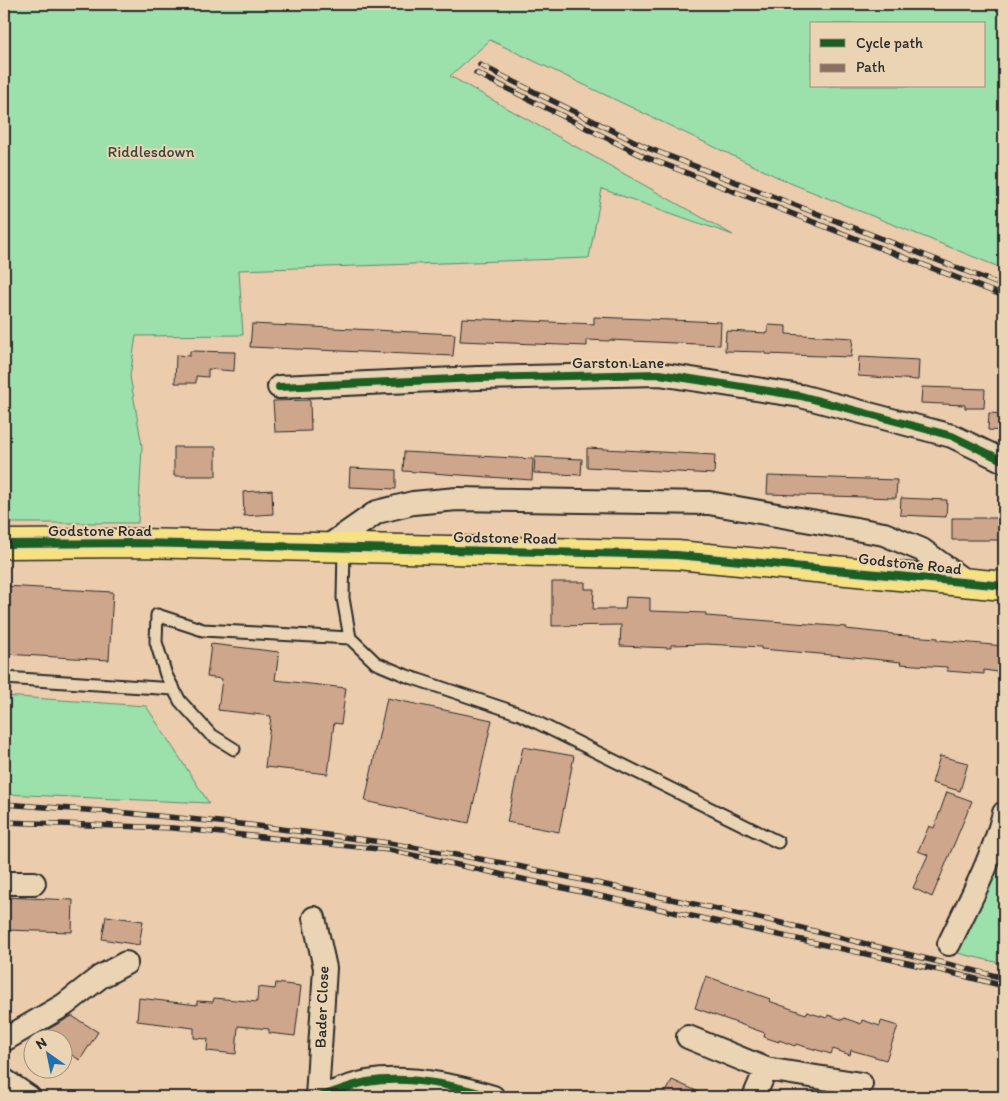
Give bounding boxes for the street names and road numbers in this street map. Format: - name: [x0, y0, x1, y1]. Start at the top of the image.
- street label: Garston Lane: [572, 353, 664, 372]
- street label: Godstone Road: [48, 521, 152, 540]
- street label: Godstone Road: [453, 527, 558, 548]
- street label: Godstone Road: [857, 549, 963, 578]
- street label: Bader Close: [311, 965, 332, 1049]

